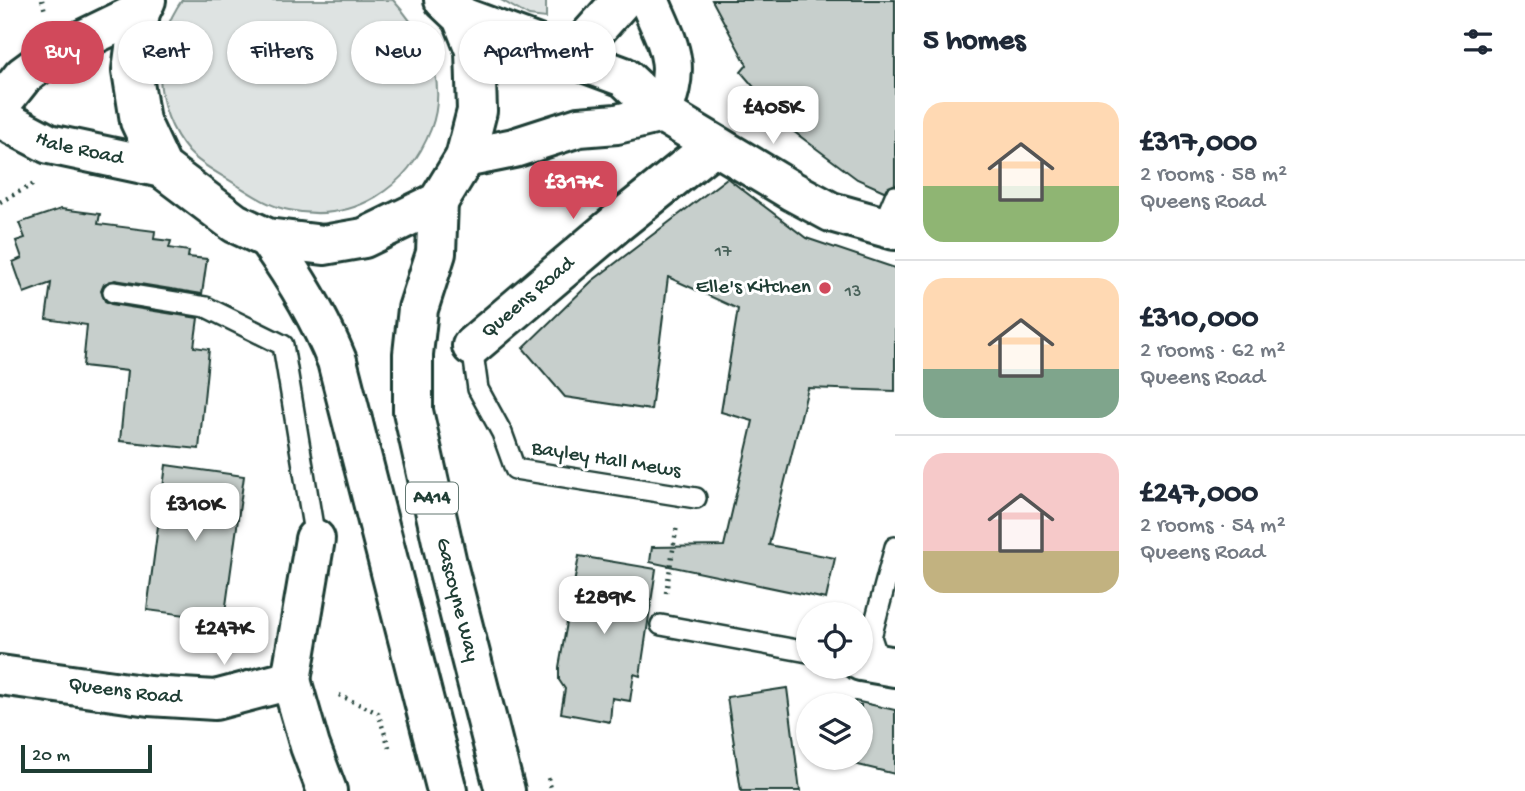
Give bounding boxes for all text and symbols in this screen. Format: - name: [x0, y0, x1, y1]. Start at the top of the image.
- chip: Buy: [21, 21, 104, 84]
- chip: Rent: [118, 21, 213, 84]
- chip: Filters: [227, 21, 337, 84]
- chip: New: [351, 21, 445, 84]
- chip: Apartment: [459, 21, 616, 84]
- icon: filters: [1459, 23, 1497, 61]
- text: 5 homes: [923, 25, 1025, 60]
- pin: £405K: [724, 86, 822, 146]
- text: £405K: [744, 95, 802, 122]
- street label: Hale Road: [30, 126, 127, 172]
- text: £317,000: [1140, 127, 1257, 162]
- icon: home: [979, 130, 1063, 214]
- pin: £317K: [524, 162, 622, 221]
- text: 2 rooms · 58 m²: [1140, 162, 1287, 189]
- text: £317K: [545, 170, 601, 197]
- text: Queens Road: [1140, 189, 1265, 216]
- house number: 17: [714, 242, 732, 263]
- street label: Queens Road: [477, 251, 581, 345]
- place label: Elle's Kitchen: [696, 276, 811, 301]
- marker: Elle's Kitchen: [817, 280, 833, 296]
- house number: 13: [844, 282, 861, 303]
- text: £310,000: [1140, 303, 1259, 338]
- icon: home: [979, 306, 1063, 390]
- text: 2 rooms · 62 m²: [1140, 338, 1285, 365]
- text: Queens Road: [1140, 365, 1265, 392]
- street label: Bayley Hall Mews: [529, 437, 684, 485]
- text: £247,000: [1140, 478, 1258, 513]
- icon: home: [979, 481, 1063, 565]
- road number: A414: [406, 482, 458, 513]
- pin: £310K: [146, 484, 244, 543]
- text: £310K: [166, 492, 224, 519]
- text: 2 rooms · 54 m²: [1140, 513, 1286, 540]
- street label: Gascoyne Way: [429, 536, 484, 664]
- text: Queens Road: [1140, 540, 1265, 567]
- pin: £289K: [555, 576, 653, 636]
- text: £289K: [575, 585, 633, 612]
- map controls: [796, 602, 873, 770]
- button: locate: [796, 602, 873, 679]
- pin: £247K: [175, 608, 273, 667]
- text: £247K: [196, 616, 253, 643]
- street label: Queens Road: [66, 672, 184, 711]
- button: layers: [796, 693, 873, 770]
- scale bar: [21, 742, 152, 774]
- text: 20 m: [32, 745, 70, 768]

